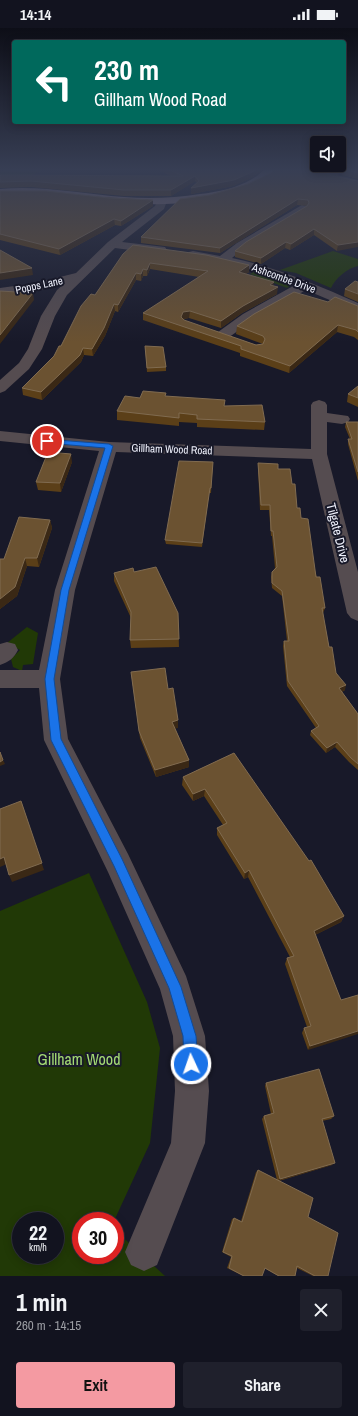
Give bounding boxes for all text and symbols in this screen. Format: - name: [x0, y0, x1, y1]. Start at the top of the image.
- text: 14:14: [20, 4, 51, 25]
- text: 230 m: [94, 51, 159, 89]
- icon: left: [28, 56, 80, 108]
- text: Gillham Wood Road: [94, 87, 227, 112]
- map controls: [310, 136, 346, 172]
- button: sound: [310, 136, 346, 172]
- street label: Ashcombe Drive: [249, 260, 318, 296]
- street label: Popps Lane: [14, 273, 64, 297]
- pin: [30, 424, 64, 458]
- icon: arrive: [36, 430, 58, 452]
- street label: Gillham Wood Road: [131, 441, 213, 457]
- street label: Tilgate Drive: [322, 501, 354, 565]
- position arrow: [170, 1043, 212, 1085]
- park label: Gillham Wood: [38, 1048, 120, 1070]
- speed limit sign: 30: [72, 1212, 124, 1264]
- text: 22: [29, 1219, 47, 1246]
- text: km/h: [29, 1241, 47, 1254]
- text: 1 min: [16, 1286, 67, 1318]
- button: close: [300, 1289, 342, 1331]
- text: 260 m · 14:15: [16, 1317, 81, 1334]
- button: Exit: [16, 1362, 175, 1408]
- button: Share: [183, 1362, 342, 1408]

